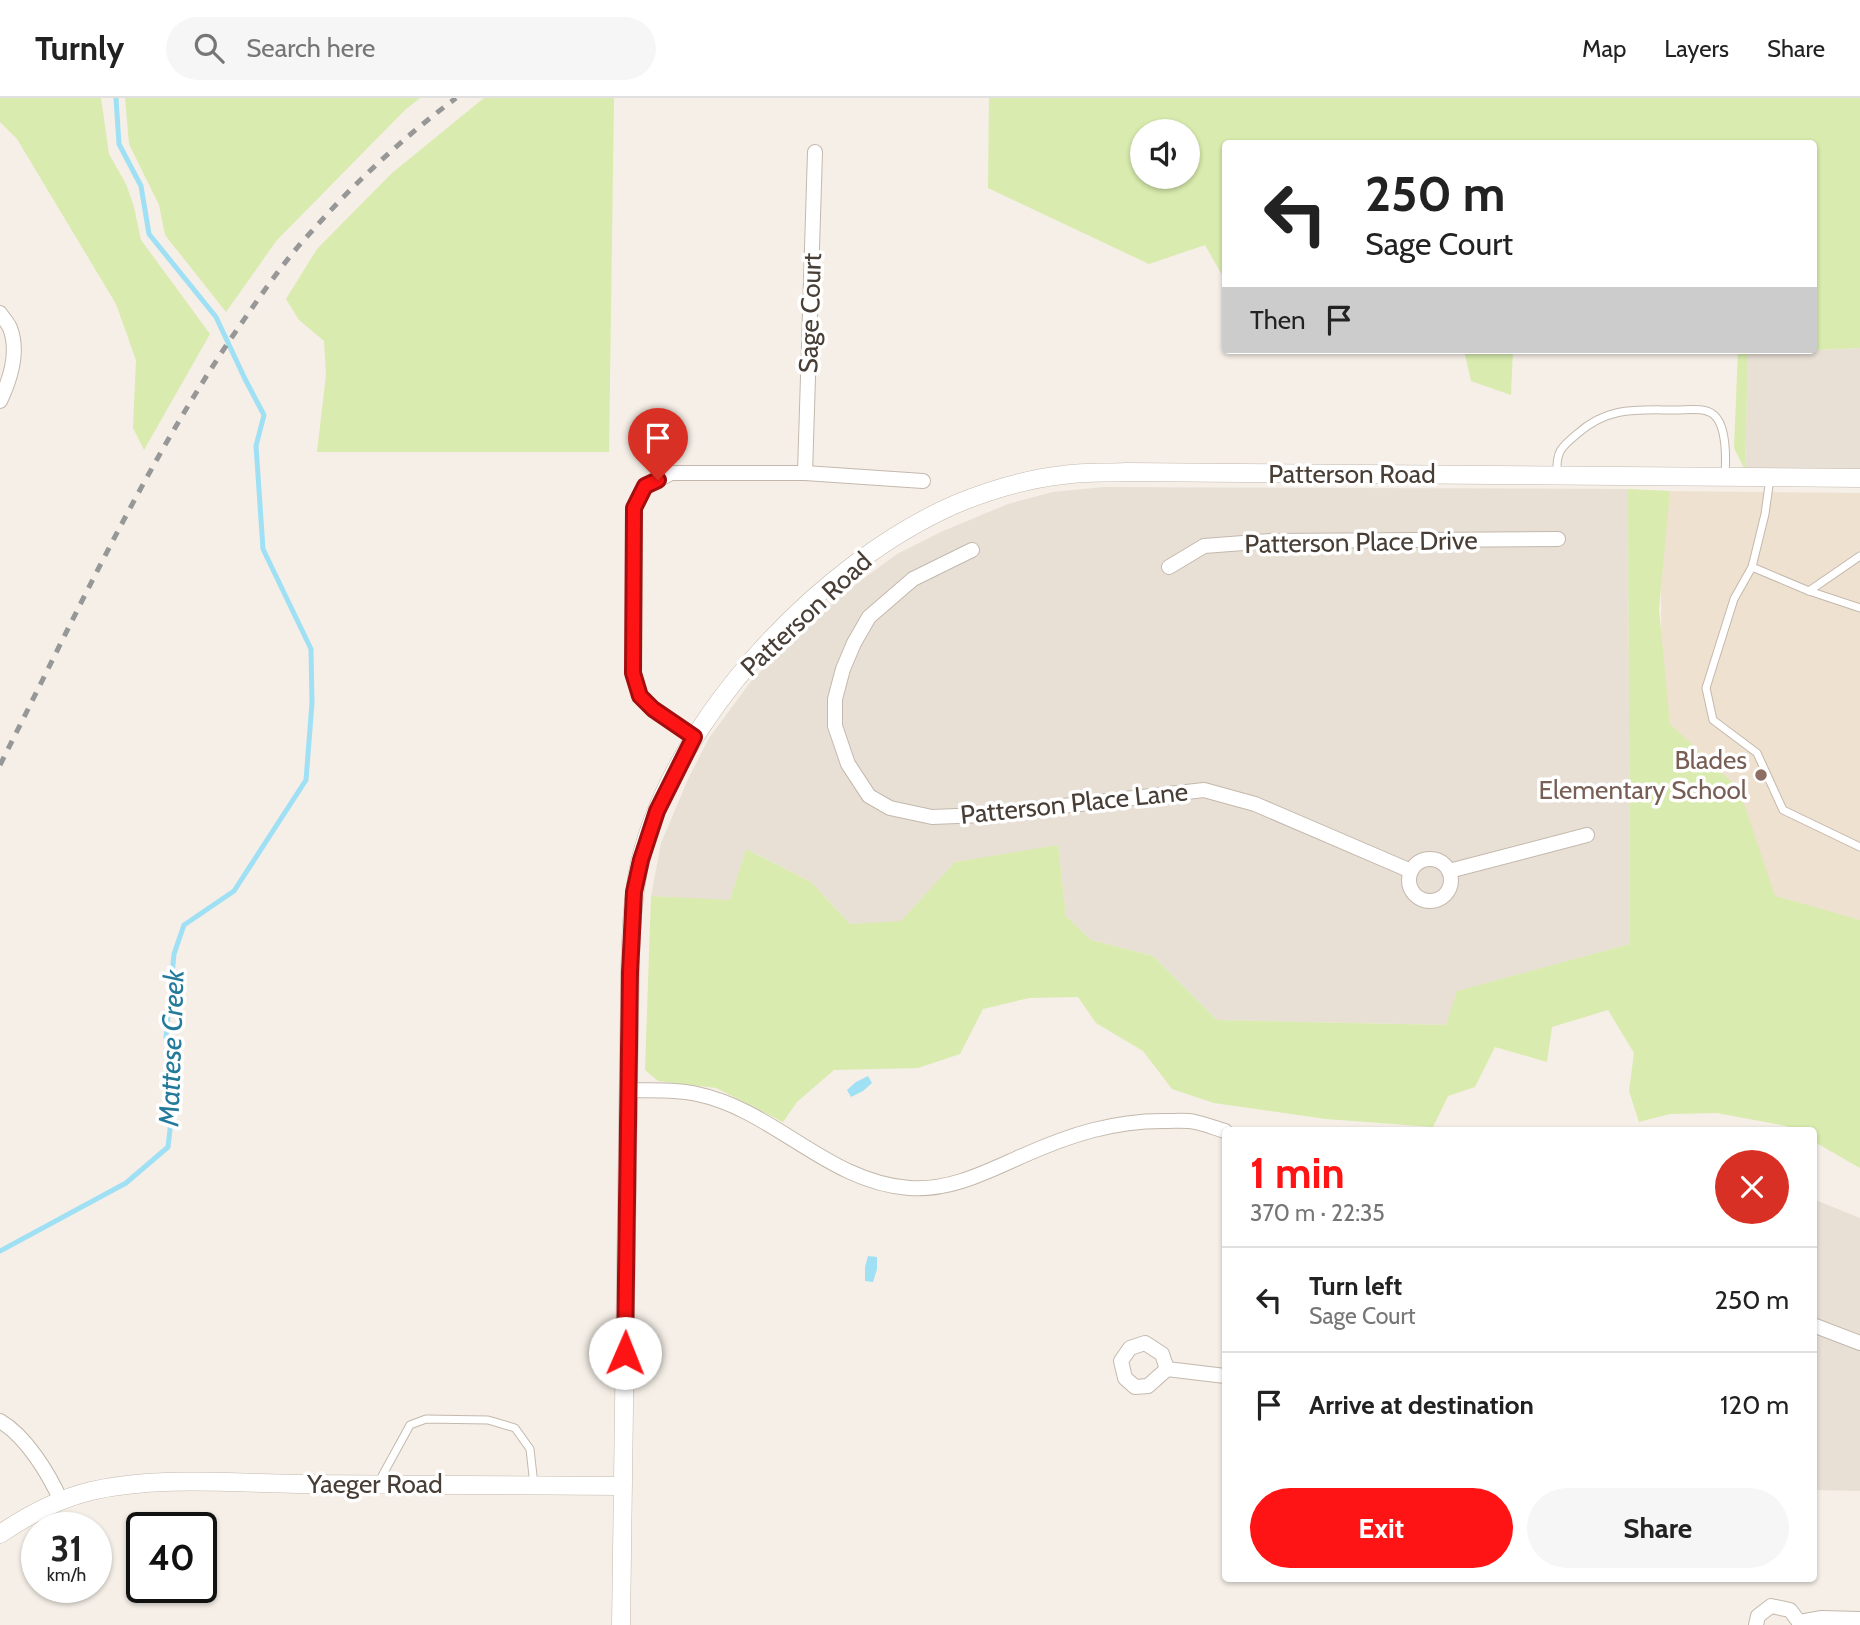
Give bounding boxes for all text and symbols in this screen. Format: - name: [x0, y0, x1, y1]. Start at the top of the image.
- search box: [166, 17, 656, 80]
- text: Turnly: [35, 28, 124, 68]
- icon: search: [190, 29, 228, 67]
- text: Search here: [246, 32, 375, 64]
- text: Map: [1582, 34, 1626, 63]
- text: Layers: [1664, 34, 1729, 63]
- text: Share: [1767, 34, 1825, 63]
- map controls: [1130, 119, 1200, 189]
- button: sound: [1130, 119, 1200, 189]
- text: 250 m: [1365, 164, 1505, 223]
- icon: left: [1250, 168, 1341, 259]
- text: Sage Court: [1365, 224, 1513, 263]
- street label: Sage Court: [792, 252, 828, 374]
- icon: arrive: [1320, 301, 1358, 339]
- text: Then: [1250, 304, 1306, 336]
- pin: [628, 408, 688, 480]
- icon: arrive: [639, 419, 677, 457]
- street label: Patterson Road: [1268, 458, 1436, 490]
- street label: Patterson Place Drive: [1244, 524, 1478, 560]
- street label: Patterson Road: [734, 545, 878, 683]
- place label: Blades Elementary School: [1539, 744, 1747, 806]
- marker: Blades Elementary School: [1753, 767, 1769, 783]
- street label: Patterson Place Lane: [959, 775, 1189, 831]
- water label: Mattese Creek: [151, 968, 191, 1128]
- text: 1 min: [1250, 1147, 1345, 1199]
- button: close: [1715, 1150, 1789, 1224]
- text: 370 m · 22:35: [1250, 1199, 1385, 1227]
- text: Turn left: [1309, 1270, 1402, 1302]
- icon: left: [1250, 1281, 1288, 1319]
- text: 250 m: [1715, 1284, 1789, 1316]
- text: Sage Court: [1309, 1302, 1415, 1330]
- position arrow: [588, 1316, 662, 1390]
- icon: arrive: [1250, 1386, 1288, 1424]
- text: Arrive at destination: [1309, 1389, 1534, 1421]
- text: 120 m: [1720, 1389, 1789, 1421]
- street label: Yaeger Road: [306, 1468, 443, 1500]
- button: Exit: [1250, 1488, 1513, 1568]
- button: Share: [1527, 1488, 1789, 1568]
- speed limit sign: 40: [126, 1512, 217, 1603]
- text: 31: [51, 1527, 82, 1570]
- text: km/h: [47, 1564, 86, 1586]

